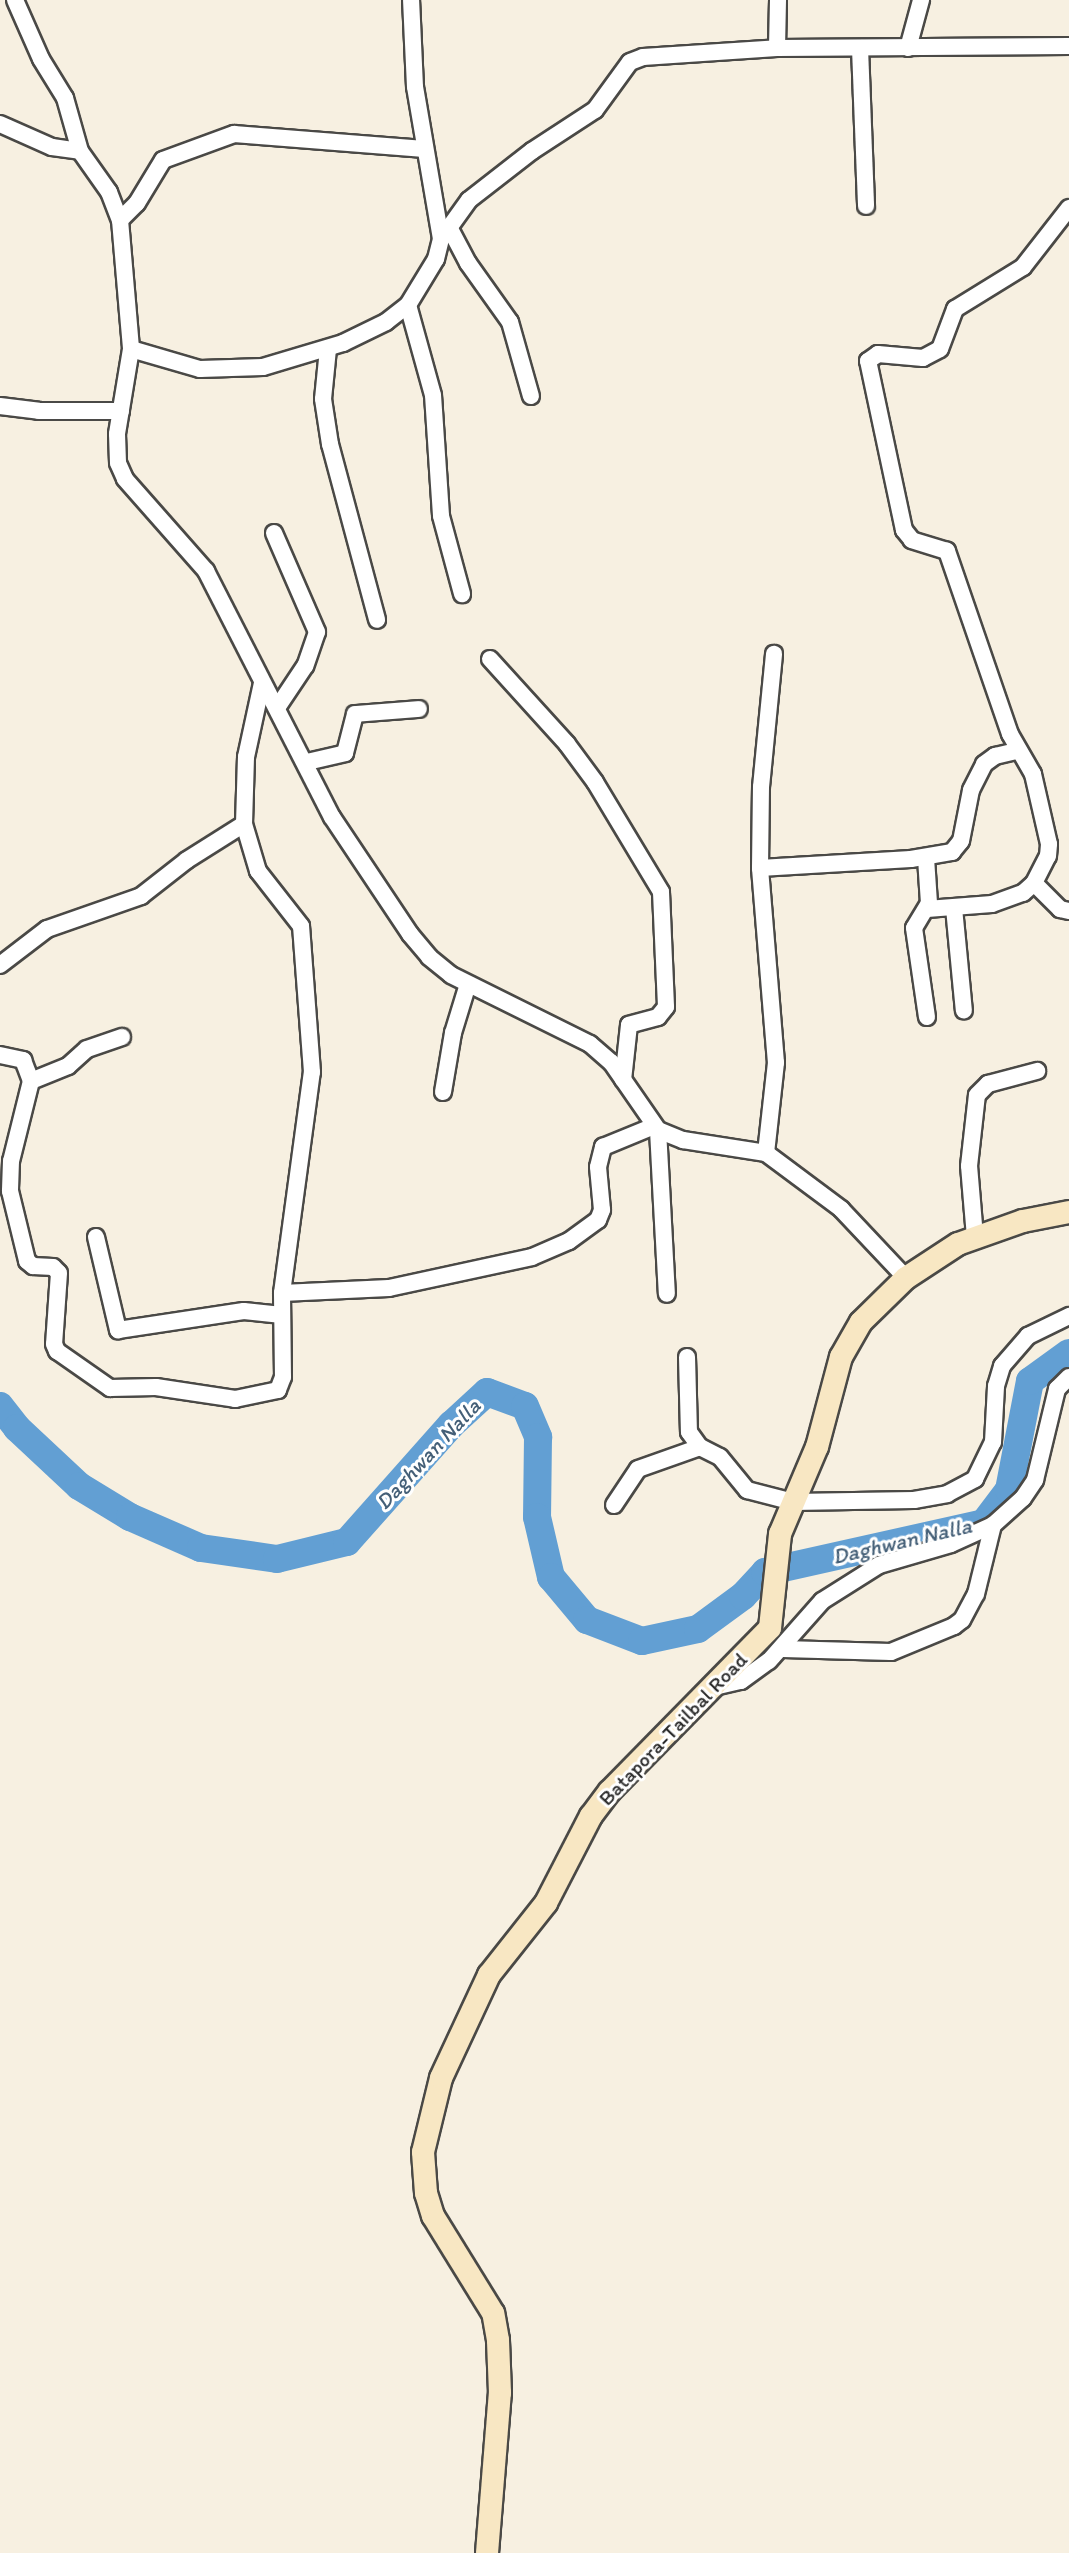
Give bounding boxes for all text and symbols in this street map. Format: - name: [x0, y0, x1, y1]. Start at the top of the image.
- water label: Daghwan Nalla: [370, 1393, 486, 1515]
- water label: Daghwan Nalla: [830, 1512, 974, 1570]
- street label: Batapora-Tailbal Road: [594, 1647, 752, 1811]

